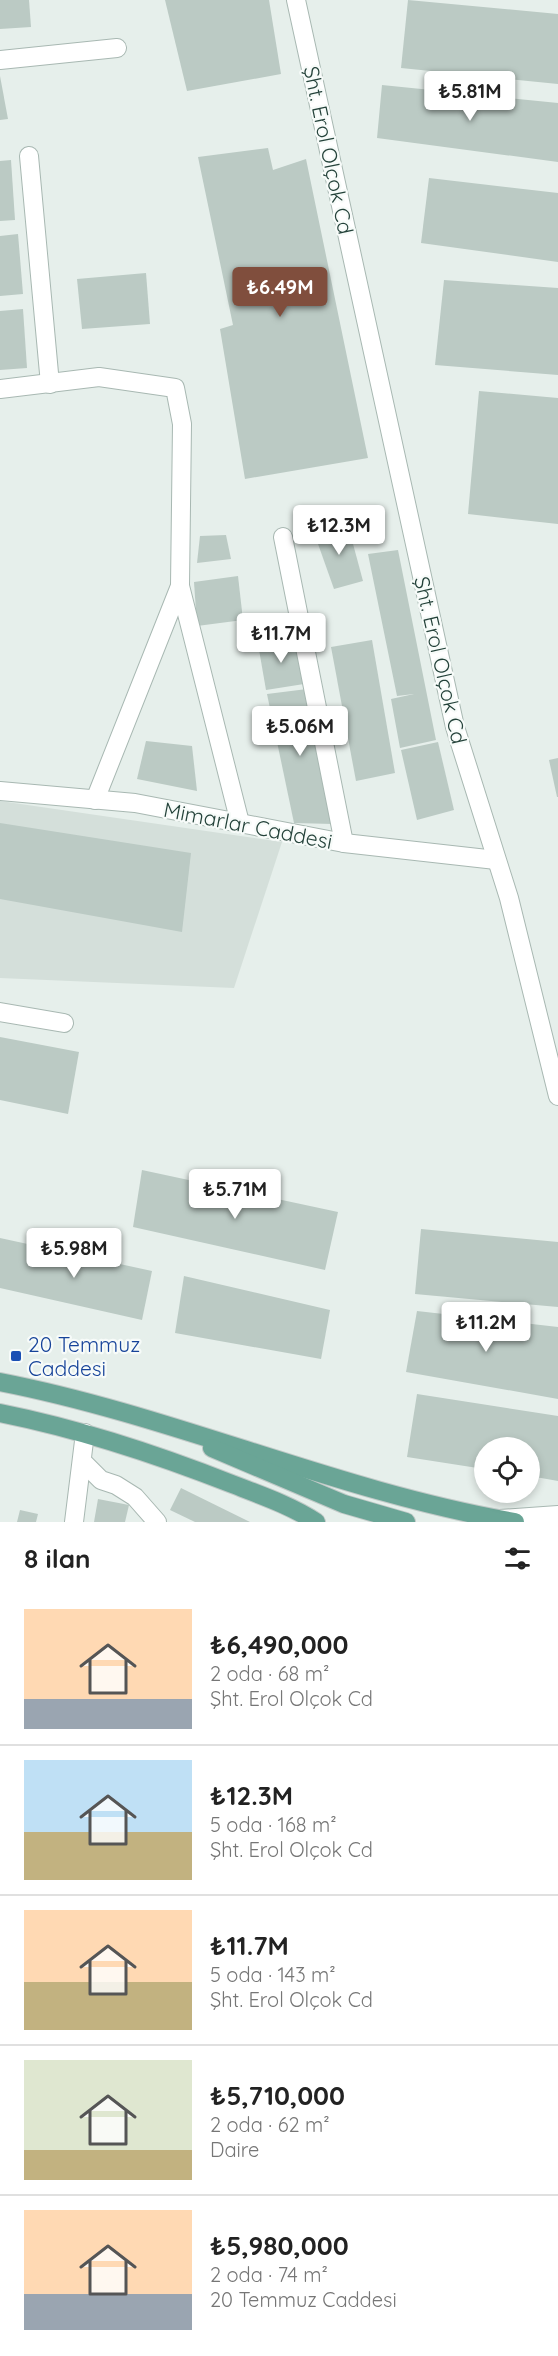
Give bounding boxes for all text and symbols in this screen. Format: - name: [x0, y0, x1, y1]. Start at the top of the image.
- street label: Şht. Erol Olçok Cd: [298, 64, 360, 236]
- pin: ₺5.81M: [421, 71, 519, 122]
- text: ₺5.81M: [438, 78, 502, 103]
- pin: ₺6.49M: [231, 267, 329, 318]
- text: ₺6.49M: [246, 274, 314, 299]
- pin: ₺12.3M: [290, 505, 388, 556]
- text: ₺12.3M: [307, 512, 371, 537]
- street label: Şht. Erol Olçok Cd: [409, 574, 473, 746]
- pin: ₺11.7M: [232, 613, 330, 664]
- text: ₺11.7M: [251, 620, 311, 645]
- pin: ₺5.06M: [251, 706, 349, 757]
- text: ₺5.06M: [266, 713, 334, 738]
- street label: Mimarlar Caddesi: [161, 796, 335, 854]
- pin: ₺5.71M: [186, 1169, 284, 1220]
- text: ₺5.71M: [203, 1176, 267, 1201]
- pin: ₺5.98M: [25, 1228, 123, 1279]
- text: ₺5.98M: [40, 1235, 108, 1260]
- pin: ₺11.2M: [437, 1302, 535, 1353]
- text: ₺11.2M: [456, 1309, 516, 1334]
- place label: 20 Temmuz Caddesi: [28, 1331, 140, 1381]
- marker: 20 Temmuz Caddesi: [9, 1349, 23, 1363]
- map controls: [474, 1437, 540, 1503]
- button: locate: [474, 1437, 540, 1503]
- text: 8 ilan: [24, 1542, 91, 1575]
- icon: filters: [501, 1542, 534, 1575]
- text: ₺6,490,000: [210, 1628, 349, 1661]
- icon: home: [72, 1633, 144, 1705]
- text: 2 oda · 68 m²: [210, 1661, 329, 1686]
- text: Şht. Erol Olçok Cd: [210, 1686, 373, 1711]
- text: ₺12.3M: [210, 1779, 293, 1812]
- icon: home: [72, 1784, 144, 1856]
- text: 5 oda · 168 m²: [210, 1812, 337, 1837]
- text: Şht. Erol Olçok Cd: [210, 1837, 373, 1862]
- text: ₺11.7M: [210, 1929, 289, 1962]
- icon: home: [72, 1934, 144, 2006]
- text: 5 oda · 143 m²: [210, 1962, 336, 1987]
- text: Şht. Erol Olçok Cd: [210, 1987, 373, 2012]
- text: ₺5,710,000: [210, 2079, 345, 2112]
- icon: home: [72, 2084, 144, 2156]
- text: 2 oda · 62 m²: [210, 2112, 330, 2137]
- text: Daire: [210, 2137, 259, 2162]
- text: ₺5,980,000: [210, 2229, 349, 2262]
- icon: home: [72, 2234, 144, 2306]
- text: 2 oda · 74 m²: [210, 2262, 328, 2287]
- text: 20 Temmuz Caddesi: [210, 2287, 397, 2312]

